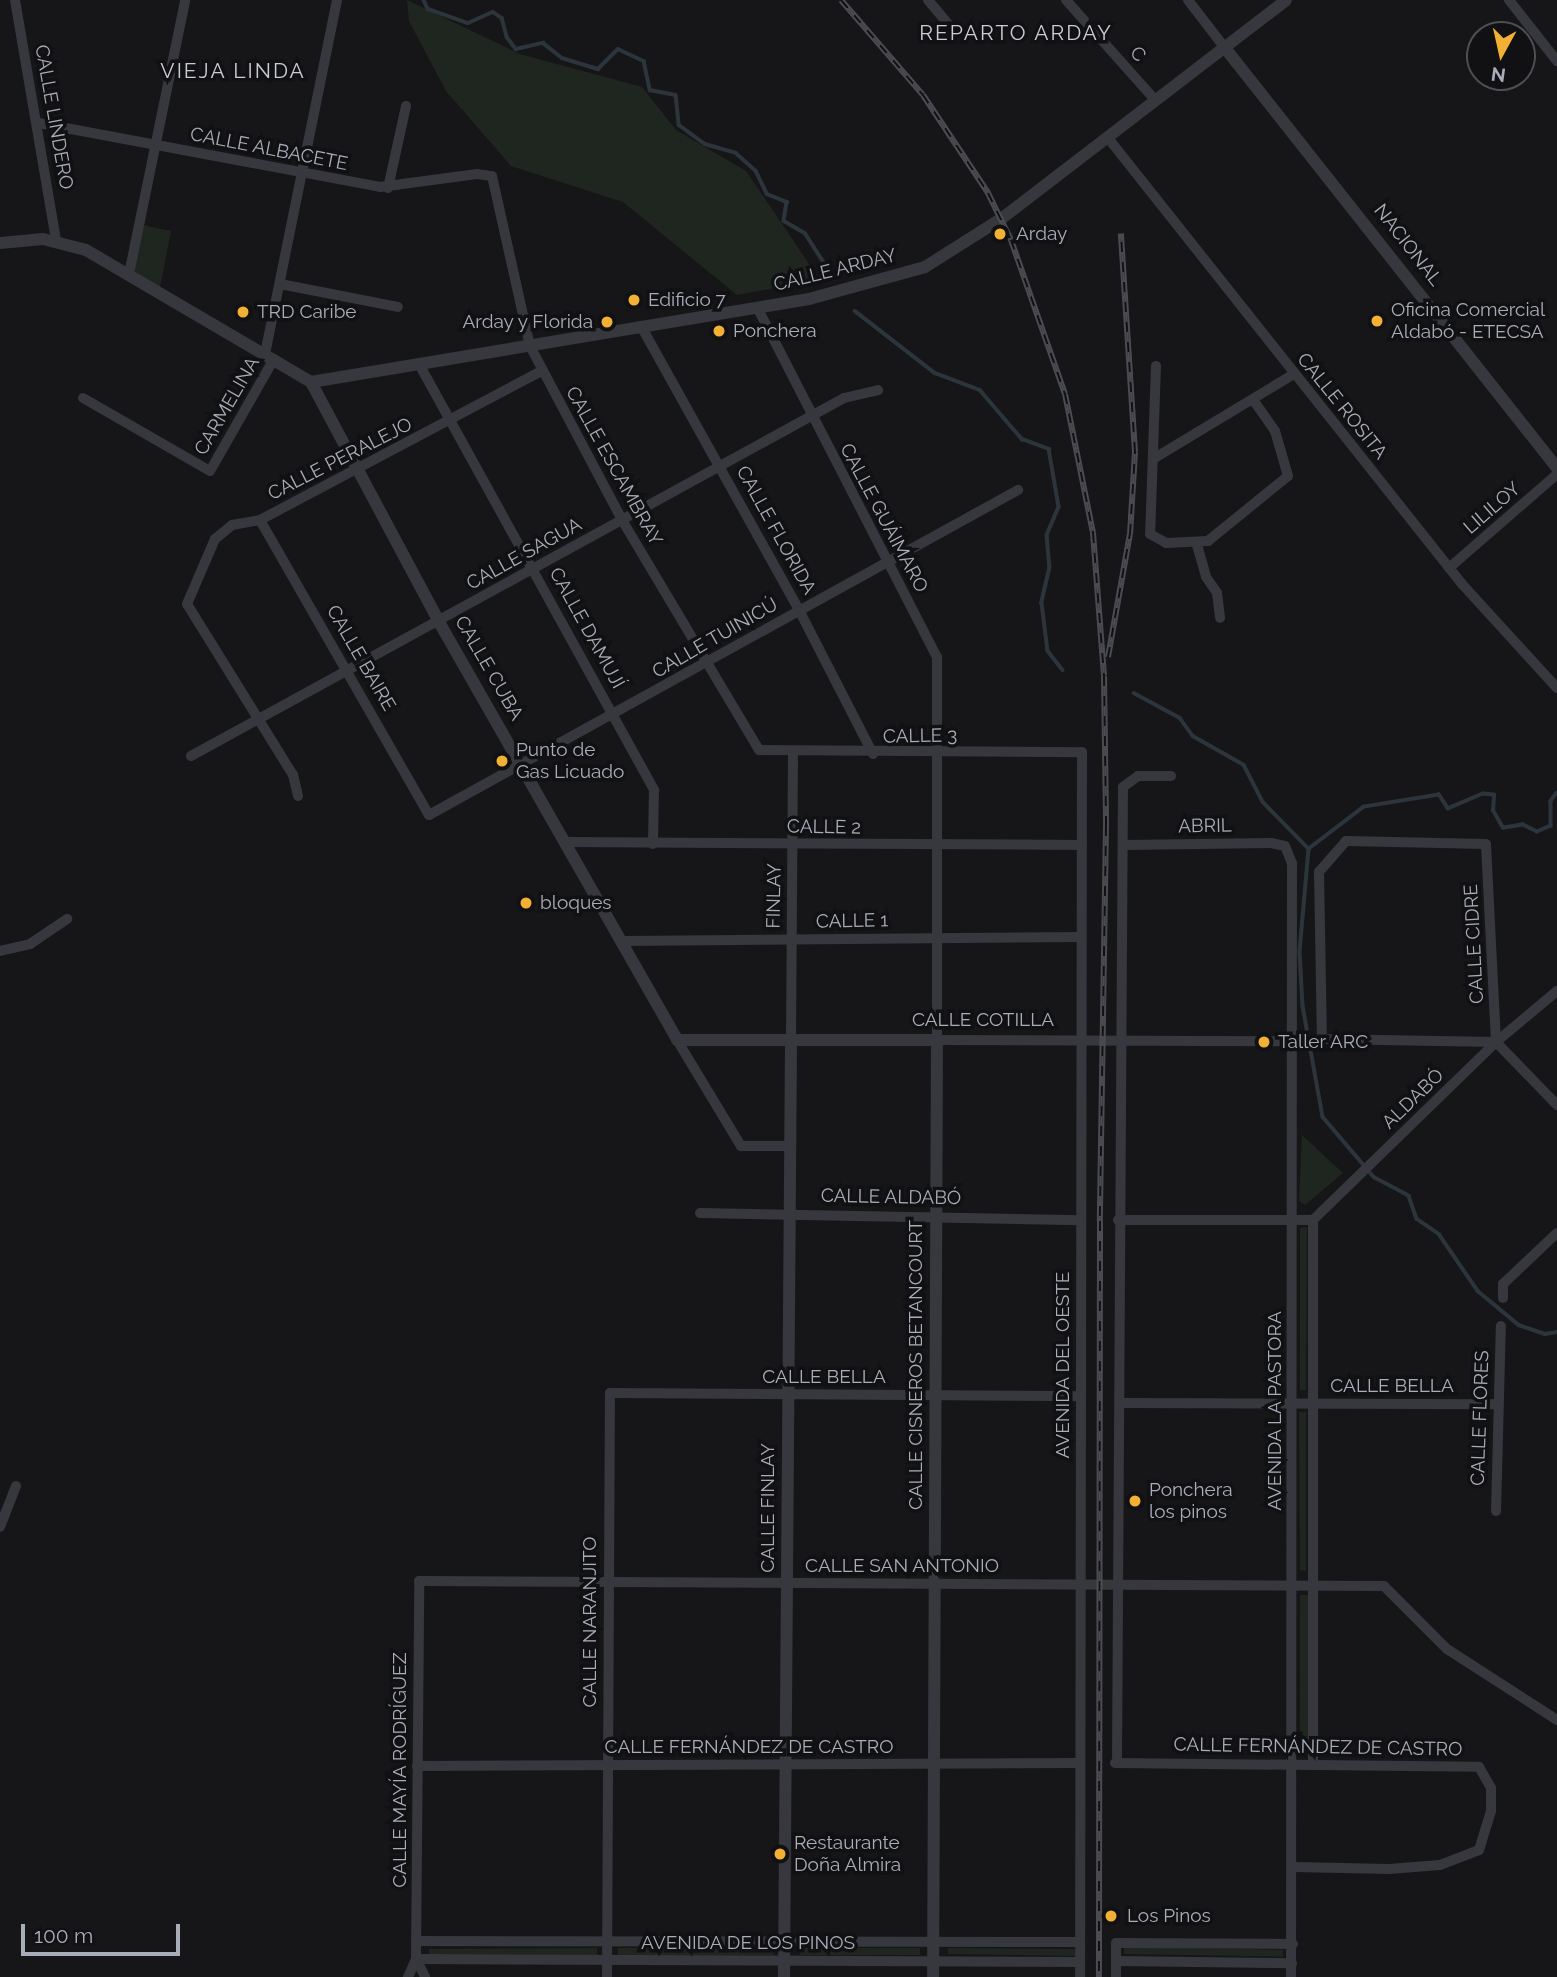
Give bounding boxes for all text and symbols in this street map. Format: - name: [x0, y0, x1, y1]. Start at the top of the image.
- district label: REPARTO ARDAY: [920, 20, 1112, 46]
- north arrow: [1466, 21, 1536, 91]
- street label: C: [1125, 42, 1151, 66]
- street label: CALLE LINDERO: [30, 43, 78, 191]
- district label: VIEJA LINDA: [161, 58, 305, 84]
- text: N: [1490, 63, 1507, 87]
- street label: CALLE ALBACETE: [188, 122, 350, 176]
- street label: NACIONAL: [1369, 200, 1447, 290]
- place label: Arday: [1016, 223, 1067, 245]
- marker: Arday: [990, 224, 1010, 244]
- street label: CALLE ARDAY: [771, 244, 899, 296]
- place label: Edificio 7: [648, 289, 726, 311]
- marker: Edificio 7: [626, 292, 642, 308]
- place label: Oficina Comercial Aldabó - ETECSA: [1391, 299, 1545, 343]
- place label: TRD Caribe: [257, 301, 357, 323]
- marker: TRD Caribe: [235, 304, 251, 320]
- place label: Arday y Florida: [461, 311, 593, 333]
- marker: Oficina Comercial Aldabó - ETECSA: [1369, 313, 1385, 329]
- marker: Arday y Florida: [599, 314, 615, 330]
- place label: Ponchera: [733, 320, 817, 342]
- marker: Ponchera: [711, 323, 727, 339]
- street label: CALLE ROSITA: [1292, 348, 1392, 464]
- street label: CARMELINA: [190, 353, 264, 459]
- street label: CALLE ESCAMBRAY: [561, 382, 667, 550]
- street label: CALLE PERALEJO: [264, 413, 416, 505]
- street label: CALLE GUÁIMARO: [835, 440, 933, 596]
- street label: CALLE FLORIDA: [731, 462, 821, 598]
- street label: LILILOY: [1459, 477, 1525, 539]
- street label: CALLE SAGUA: [462, 513, 586, 595]
- street label: CALLE DAMUJÍ: [544, 564, 630, 692]
- street label: CALLE TUINICÚ: [648, 593, 782, 683]
- street label: CALLE BAIRE: [322, 601, 400, 715]
- street label: CALLE CUBA: [450, 612, 528, 724]
- street label: CALLE 3: [883, 724, 957, 748]
- place label: Punto de Gas Licuado: [516, 739, 624, 783]
- marker: Punto de Gas Licuado: [494, 753, 510, 769]
- street label: ABRIL: [1178, 814, 1232, 838]
- street label: CALLE 2: [787, 815, 861, 839]
- street label: FINLAY: [762, 863, 786, 929]
- street label: CALLE CIDRE: [1459, 884, 1489, 1004]
- place label: bloques: [540, 892, 612, 914]
- marker: bloques: [518, 895, 534, 911]
- street label: CALLE 1: [816, 909, 888, 933]
- street label: CALLE COTILLA: [912, 1009, 1054, 1031]
- place label: Taller ARC: [1278, 1031, 1369, 1053]
- marker: Taller ARC: [1256, 1034, 1272, 1050]
- street label: ALDABÓ: [1377, 1064, 1449, 1134]
- street label: CALLE ALDABÓ: [820, 1184, 962, 1210]
- street label: CALLE CISNEROS BETANCOURT: [905, 1220, 927, 1510]
- street label: AVENIDA DEL OESTE: [1052, 1271, 1074, 1459]
- street label: AVENIDA LA PASTORA: [1264, 1311, 1286, 1511]
- street label: CALLE FLORES: [1466, 1350, 1494, 1486]
- street label: CALLE BELLA: [762, 1366, 886, 1388]
- street label: CALLE BELLA: [1330, 1375, 1454, 1397]
- street label: CALLE FINLAY: [757, 1443, 779, 1573]
- place label: Ponchera los pinos: [1149, 1479, 1233, 1523]
- marker: Ponchera los pinos: [1127, 1493, 1143, 1509]
- street label: CALLE NARANJITO: [579, 1537, 601, 1707]
- street label: CALLE SAN ANTONIO: [805, 1555, 999, 1577]
- street label: CALLE MAYÍA RODRÍGUEZ: [389, 1652, 411, 1888]
- street label: CALLE FERNÁNDEZ DE CASTRO: [1173, 1733, 1463, 1761]
- street label: CALLE FERNÁNDEZ DE CASTRO: [605, 1736, 893, 1758]
- place label: Restaurante Doña Almira: [794, 1832, 902, 1876]
- marker: Restaurante Doña Almira: [772, 1846, 788, 1862]
- place label: Los Pinos: [1127, 1905, 1211, 1927]
- marker: Los Pinos: [1101, 1906, 1121, 1926]
- scale bar: [24, 1910, 184, 1954]
- text: 100 m: [34, 1923, 93, 1948]
- street label: AVENIDA DE LOS PINOS: [641, 1932, 855, 1954]

